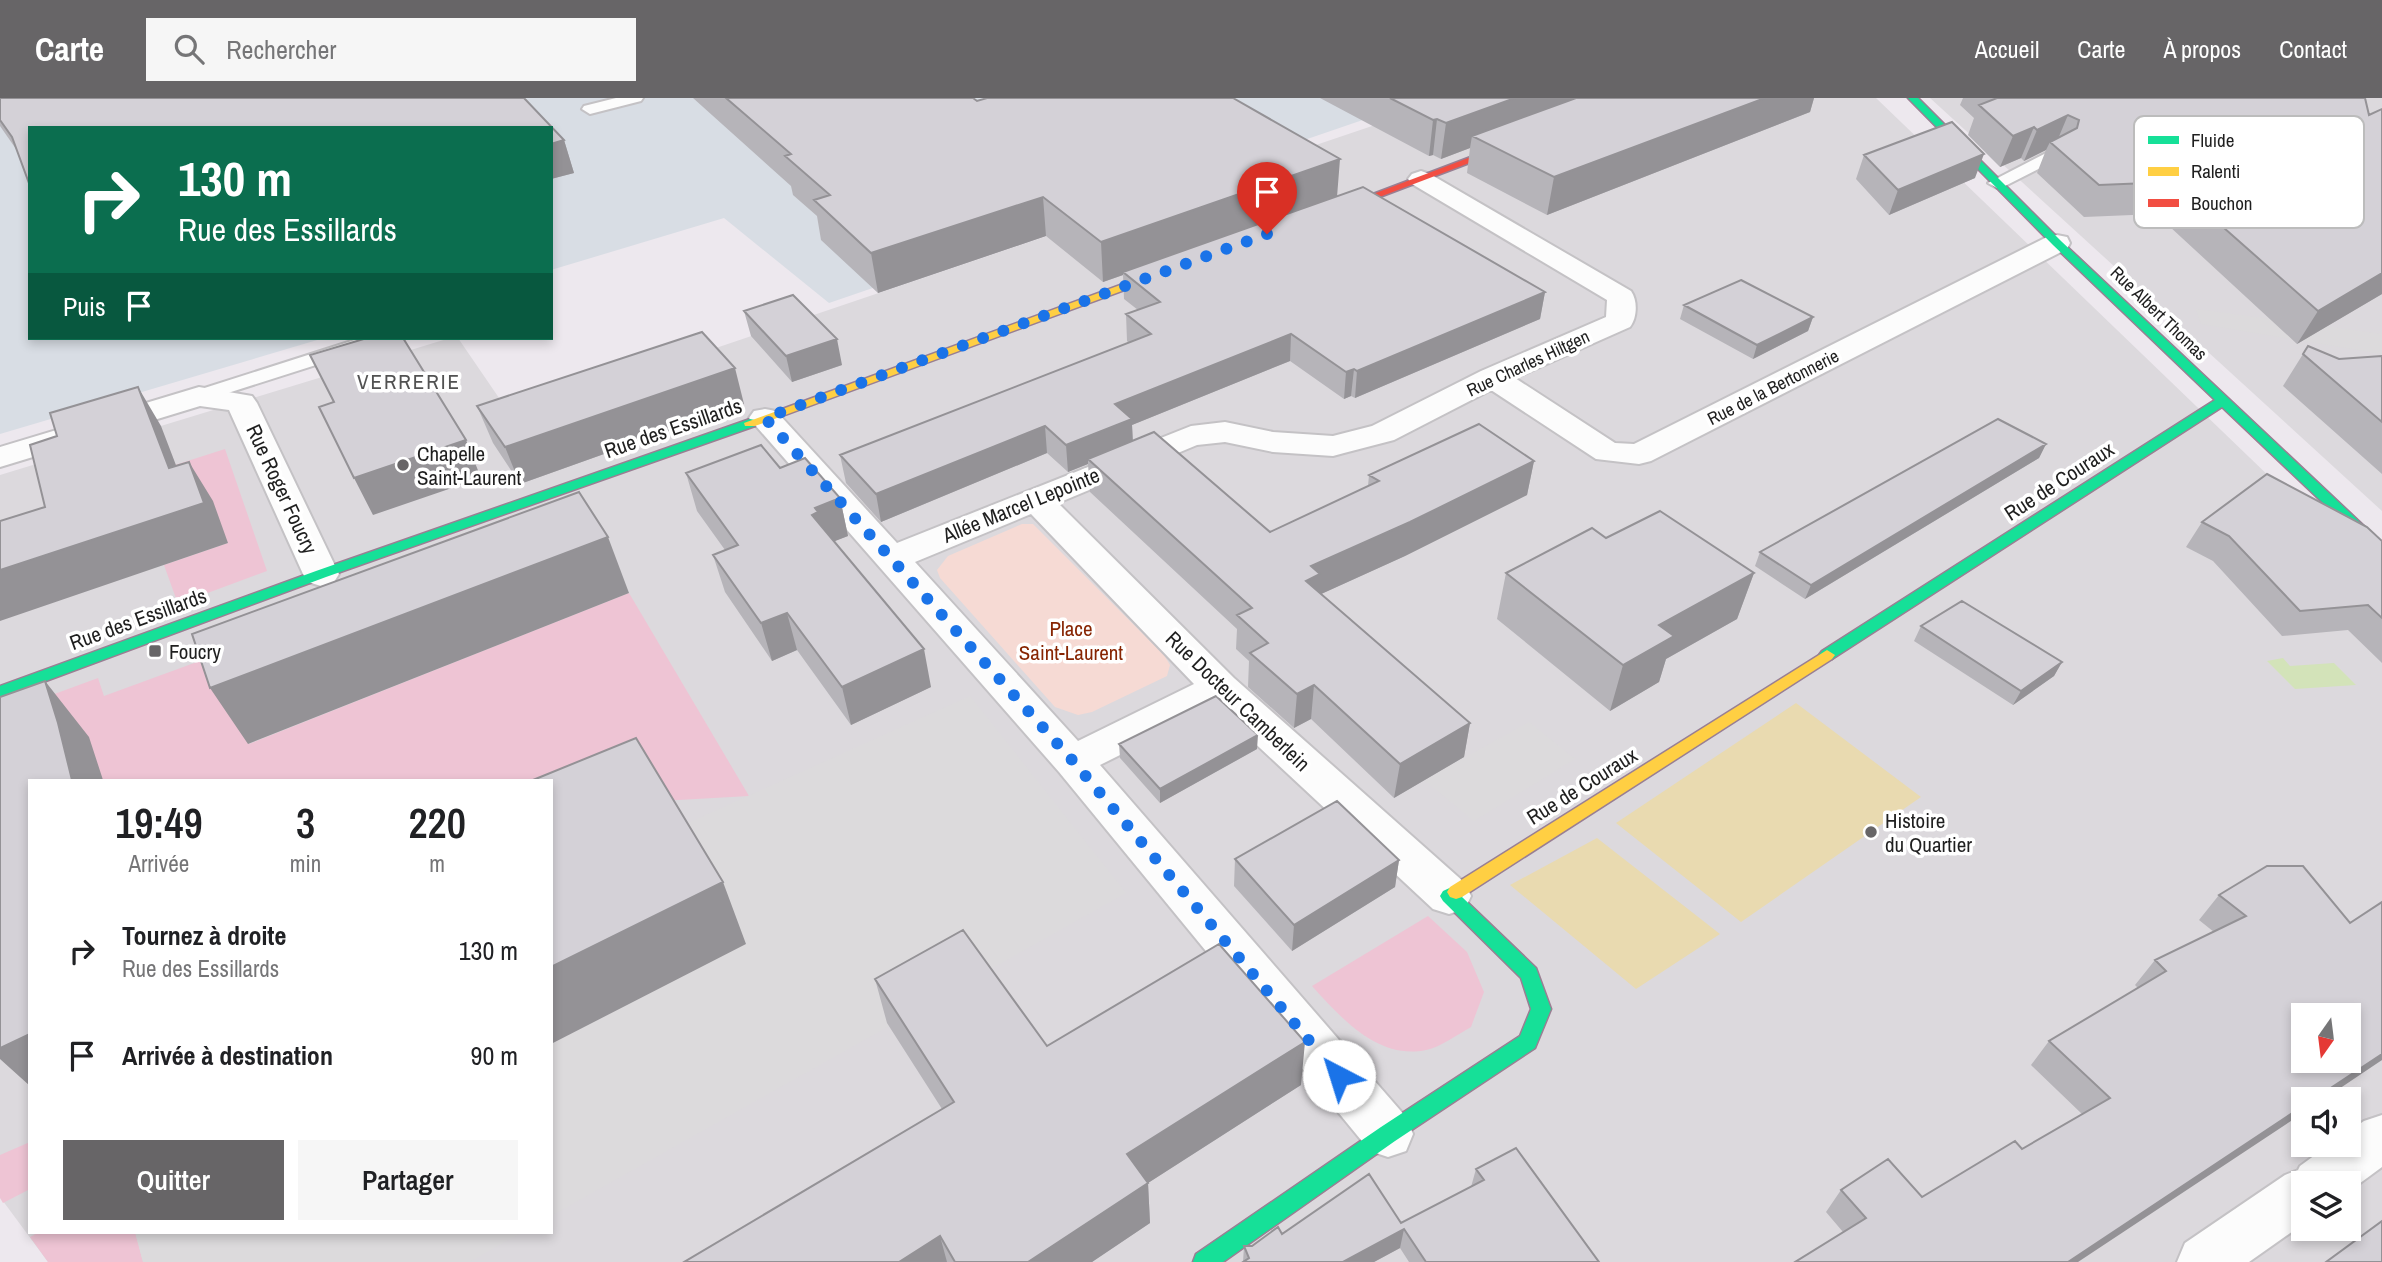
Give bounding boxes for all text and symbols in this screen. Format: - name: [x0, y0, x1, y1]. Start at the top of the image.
- search box: [146, 18, 636, 81]
- text: Carte: [35, 27, 104, 71]
- icon: search: [170, 30, 208, 68]
- text: Rechercher: [226, 32, 336, 67]
- text: Accueil: [1975, 33, 2039, 65]
- text: Carte: [2077, 33, 2125, 65]
- text: À propos: [2163, 33, 2241, 65]
- text: Contact: [2279, 33, 2347, 65]
- legend: [2134, 116, 2364, 228]
- text: Fluide: [2191, 127, 2234, 153]
- text: 130 m: [178, 145, 292, 211]
- icon: right: [63, 154, 154, 245]
- text: Ralenti: [2191, 158, 2240, 184]
- pin: [1237, 162, 1297, 234]
- icon: arrive: [1248, 173, 1286, 211]
- text: Bouchon: [2191, 190, 2253, 216]
- text: Rue des Essillards: [178, 208, 397, 251]
- street label: Rue Albert Thomas: [2105, 260, 2213, 366]
- icon: arrive: [120, 287, 158, 325]
- text: Puis: [63, 289, 106, 324]
- street label: Rue Charles Hiltgen: [1462, 324, 1594, 402]
- street label: Rue de la Bertonnerie: [1703, 343, 1843, 431]
- district label: VERRERIE: [357, 367, 461, 396]
- street label: Rue des Essillards: [600, 391, 746, 465]
- street label: Rue Roger Foucry: [239, 420, 325, 559]
- street label: Rue de Couraux: [1999, 434, 2120, 527]
- place label: Chapelle Saint-Laurent: [417, 439, 522, 492]
- marker: Chapelle Saint-Laurent: [395, 457, 411, 473]
- street label: Allée Marcel Lepointe: [937, 460, 1104, 550]
- street label: Rue des Essillards: [66, 581, 210, 657]
- park label: Place Saint-Laurent: [1019, 614, 1123, 667]
- street label: Rue Docteur Camberlein: [1159, 624, 1317, 778]
- place label: Foucry: [169, 637, 221, 666]
- marker: Foucry: [147, 643, 163, 659]
- street label: Rue de Couraux: [1521, 740, 1643, 832]
- text: 19:49: [115, 795, 203, 851]
- text: 3: [296, 795, 315, 851]
- text: 220: [408, 795, 466, 851]
- place label: Histoire du Quartier: [1885, 806, 1972, 859]
- marker: Histoire du Quartier: [1863, 824, 1879, 840]
- text: Arrivée: [128, 848, 189, 879]
- text: min: [290, 848, 321, 879]
- text: m: [429, 848, 445, 879]
- text: Tournez à droite: [122, 918, 286, 953]
- icon: right: [63, 932, 101, 970]
- text: 130 m: [459, 933, 518, 968]
- text: Rue des Essillards: [122, 953, 279, 984]
- north arrow: [2291, 1003, 2361, 1073]
- map controls: [2291, 1003, 2361, 1241]
- icon: arrive: [63, 1037, 101, 1075]
- text: Arrivée à destination: [122, 1038, 333, 1073]
- text: 90 m: [471, 1038, 518, 1073]
- position arrow: [1302, 1039, 1376, 1113]
- button: sound: [2291, 1087, 2361, 1157]
- button: Quitter: [63, 1140, 284, 1220]
- button: Partager: [298, 1140, 518, 1220]
- button: layers: [2291, 1171, 2361, 1241]

